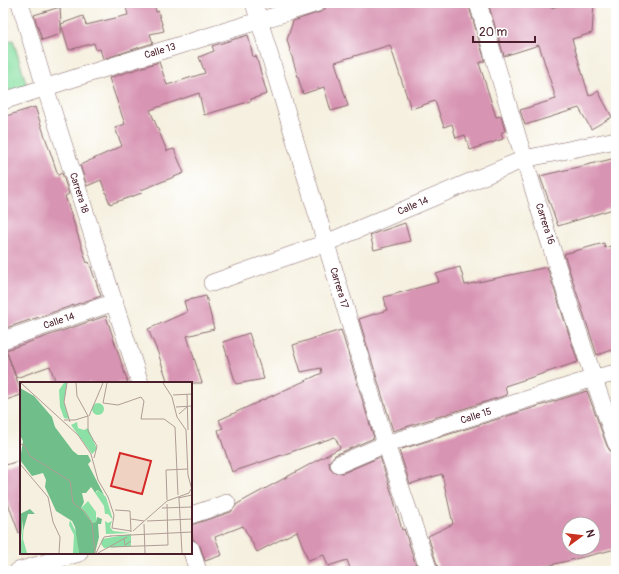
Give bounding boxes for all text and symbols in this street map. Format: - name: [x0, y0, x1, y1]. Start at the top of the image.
- scale bar: [473, 18, 535, 44]
- text: 20 m: [479, 25, 508, 40]
- street label: Calle 13: [143, 40, 178, 61]
- street label: Carrera 18: [67, 171, 91, 215]
- street label: Calle 14: [396, 194, 430, 218]
- street label: Carrera 16: [533, 202, 557, 246]
- street label: Carrera 17: [327, 266, 351, 311]
- street label: Calle 14: [42, 310, 76, 332]
- inset map: [20, 382, 192, 554]
- street label: Calle 15: [459, 405, 493, 427]
- north arrow: [561, 516, 601, 556]
- text: N: [583, 528, 598, 539]

